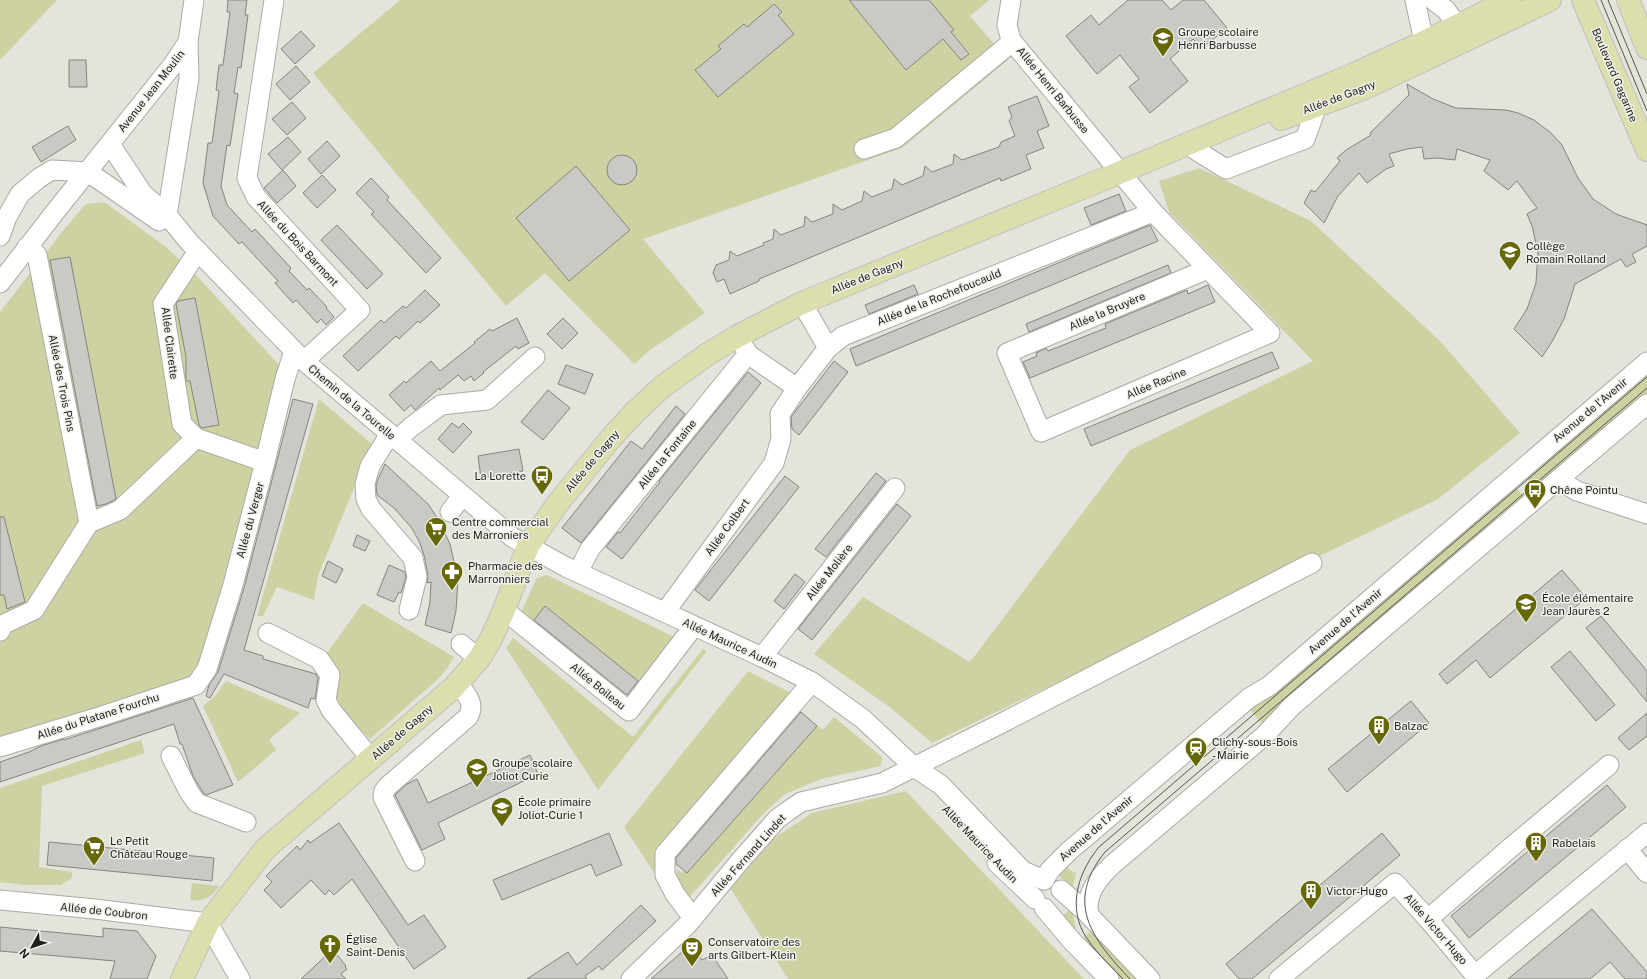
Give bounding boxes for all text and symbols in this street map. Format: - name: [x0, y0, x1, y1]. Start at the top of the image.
- school or university icon: Groupe scolaire Henri Barbusse: [1150, 25, 1176, 58]
- place label: Groupe scolaire Henri Barbusse: [1178, 26, 1259, 51]
- street label: Boulevard Gagarine: [1590, 26, 1640, 124]
- street label: Allée Henri Barbusse: [1014, 44, 1092, 136]
- street label: Avenue Jean Moulin: [115, 48, 187, 134]
- street label: Allée de Gagny: [1301, 77, 1377, 116]
- street label: Allée du Bois Barmont: [255, 198, 341, 288]
- school or university icon: Collège Romain Rolland: [1497, 239, 1523, 272]
- place label: Collège Romain Rolland: [1526, 240, 1606, 265]
- street label: Allée de Gagny: [829, 256, 905, 296]
- street label: Allée de la Rochefoucauld: [875, 267, 1003, 327]
- street label: Allée la Bruyère: [1067, 290, 1147, 332]
- street label: Allée Clairette: [160, 306, 180, 380]
- street label: Allée des Trois Pins: [47, 333, 77, 433]
- street label: Chemin de la Tourelle: [306, 362, 398, 442]
- street label: Allée Racine: [1124, 365, 1188, 401]
- street label: Avenue de l'Avenir: [1550, 375, 1630, 445]
- street label: Allée la Fontaine: [635, 417, 699, 491]
- street label: Allée de Gagny: [563, 427, 622, 494]
- bus stop icon: La Lorette: [529, 463, 555, 496]
- place label: La Lorette: [474, 470, 526, 482]
- bus stop icon: Chêne Pointu: [1522, 477, 1548, 510]
- street label: Allée du Verger: [234, 480, 266, 560]
- place label: Chêne Pointu: [1550, 484, 1618, 496]
- street label: Allée Colbert: [702, 496, 752, 558]
- supermarket icon: Centre commercial des Marroniers: [423, 515, 449, 548]
- place label: Centre commercial des Marroniers: [452, 516, 549, 541]
- street label: Allée Molière: [803, 542, 855, 602]
- pharmacy icon: Pharmacie des Marronniers: [439, 559, 465, 592]
- place label: Pharmacie des Marronniers: [468, 560, 543, 585]
- street label: Avenue de l'Avenir: [1306, 586, 1384, 656]
- school or university icon: École élémentaire Jean Jaurès 2: [1513, 591, 1539, 624]
- place label: École élémentaire Jean Jaurès 2: [1542, 591, 1634, 617]
- street label: Allée Maurice Audin: [681, 616, 779, 670]
- street label: Allée Boileau: [568, 660, 628, 712]
- street label: Allée du Platane Fourchu: [35, 691, 161, 741]
- street label: Allée de Gagny: [369, 702, 435, 762]
- building icon: Balzac: [1366, 713, 1392, 746]
- place label: Balzac: [1394, 720, 1428, 732]
- station icon: Clichy-sous-Bois - Mairie: [1183, 735, 1209, 768]
- place label: Clichy-sous-Bois - Mairie: [1212, 736, 1298, 761]
- school or university icon: Groupe scolaire Joliot Curie: [464, 756, 490, 789]
- place label: Groupe scolaire Joliot Curie: [492, 757, 573, 782]
- street label: Avenue de l'Avenir: [1057, 793, 1135, 863]
- school or university icon: École primaire Joliot-Curie 1: [489, 795, 515, 828]
- place label: École primaire Joliot-Curie 1: [518, 795, 591, 821]
- street label: Allée Maurice Audin: [940, 803, 1020, 885]
- street label: Allée Fernand Lindet: [708, 811, 788, 899]
- building icon: Rabelais: [1523, 830, 1549, 863]
- supermarket icon: Le Petit Château Rouge: [81, 834, 107, 867]
- place label: Le Petit Château Rouge: [110, 835, 188, 860]
- place label: Rabelais: [1552, 837, 1596, 849]
- building icon: Victor-Hugo: [1298, 878, 1324, 911]
- place label: Victor-Hugo: [1326, 885, 1388, 897]
- street label: Allée Victor Hugo: [1402, 891, 1470, 967]
- street label: Allée de Coubron: [60, 900, 148, 922]
- north arrow: [12, 927, 52, 967]
- church icon: Église Saint-Denis: [317, 932, 343, 965]
- place label: Église Saint-Denis: [346, 932, 405, 958]
- theatre icon: Conservatoire des arts Gilbert-Klein: [679, 935, 705, 968]
- place label: Conservatoire des arts Gilbert-Klein: [708, 936, 800, 961]
- text: N: [17, 946, 32, 961]

